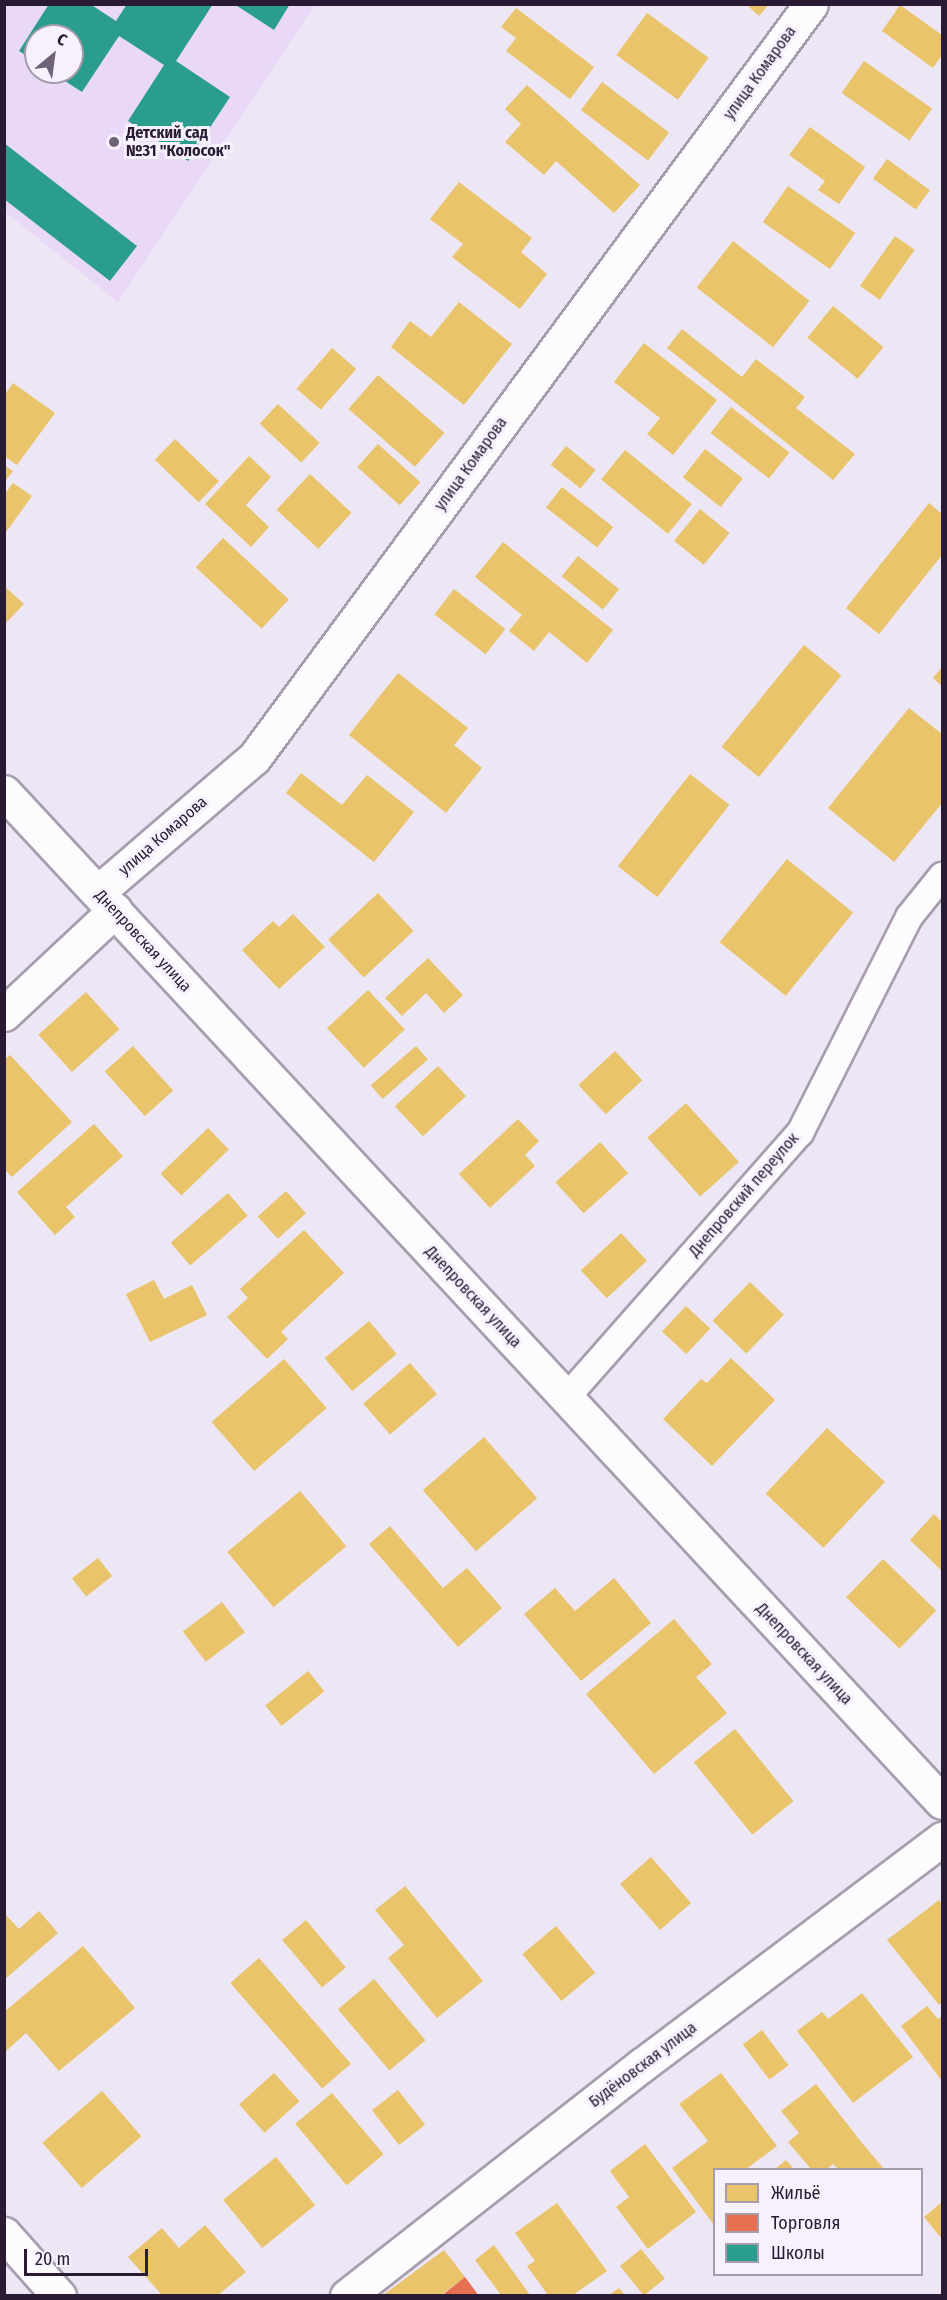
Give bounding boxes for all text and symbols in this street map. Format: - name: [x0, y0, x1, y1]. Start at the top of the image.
- street label: улица Комарова: [720, 23, 800, 123]
- north arrow: [24, 24, 84, 84]
- text: С: [54, 29, 70, 50]
- place label: Детский сад №31 "Колосок": [126, 123, 231, 161]
- marker: Детский сад №31 "Колосок": [107, 135, 121, 149]
- street label: улица Комарова: [431, 414, 511, 514]
- street label: улица Комарова: [115, 792, 211, 880]
- street label: Днепровская улица: [91, 886, 195, 996]
- street label: Днепровский переулок: [685, 1129, 803, 1261]
- street label: Днепровская улица: [421, 1242, 525, 1352]
- street label: Днепровская улица: [752, 1599, 856, 1709]
- street label: Будёновская улица: [585, 2018, 701, 2112]
- legend: [713, 2168, 923, 2276]
- text: Жильё: [771, 2182, 821, 2204]
- text: Торговля: [771, 2212, 840, 2234]
- scale bar: [27, 2237, 152, 2275]
- text: Школы: [771, 2242, 825, 2264]
- text: 20 m: [35, 2248, 70, 2270]

